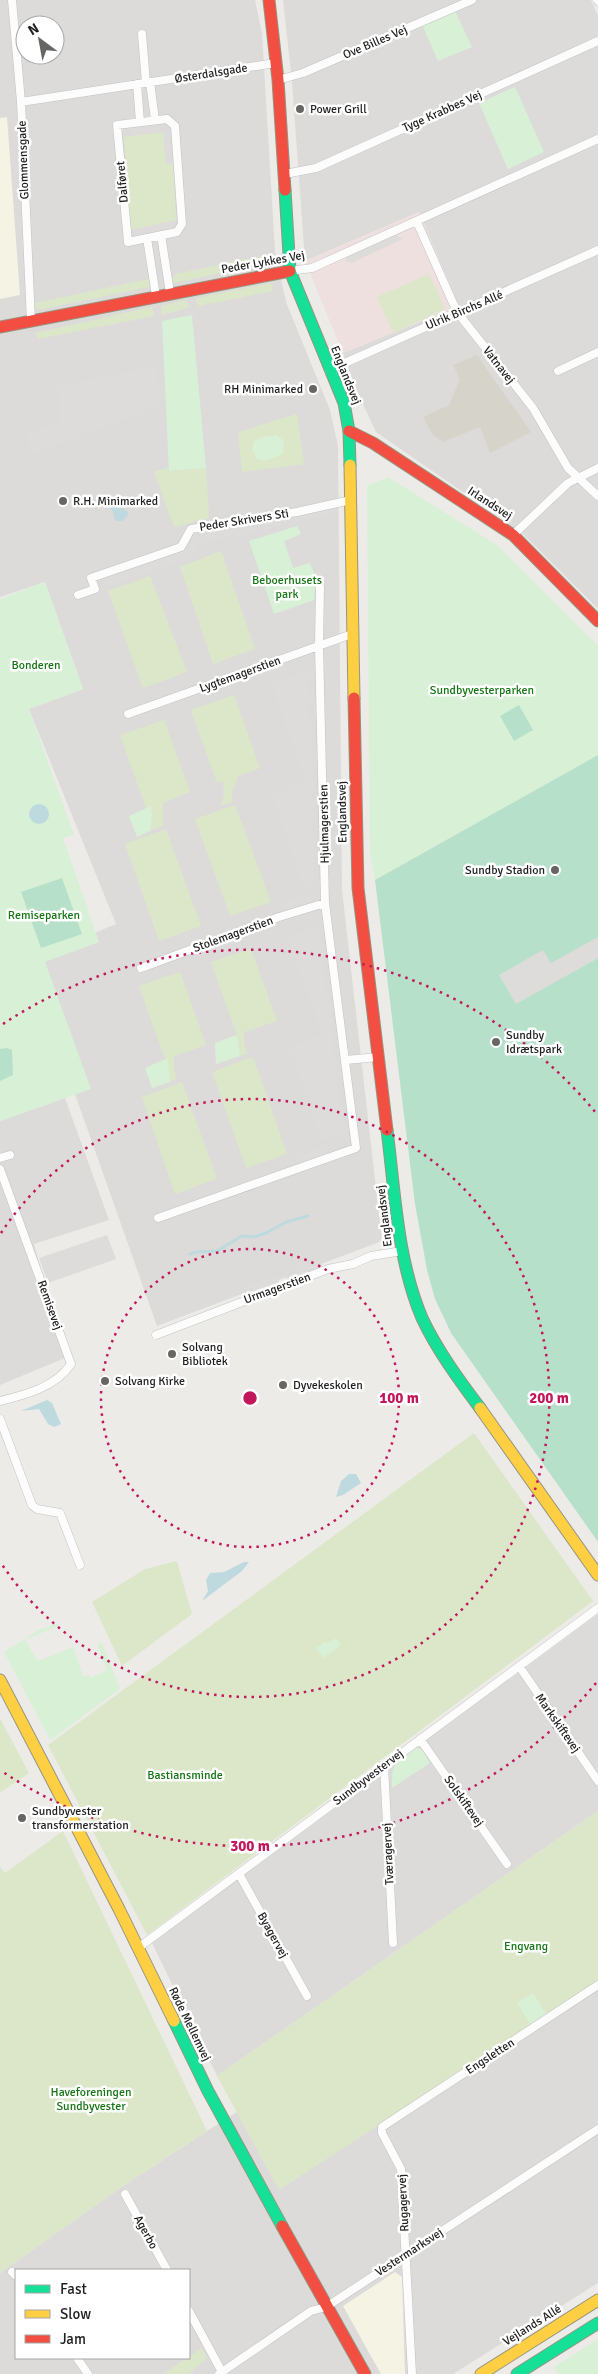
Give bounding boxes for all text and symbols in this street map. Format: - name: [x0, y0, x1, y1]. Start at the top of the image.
- north arrow: [15, 15, 65, 65]
- text: N: [25, 20, 42, 39]
- street label: Ove Billes Vej: [341, 22, 410, 63]
- street label: Østerdalsgade: [174, 60, 249, 87]
- street label: Tyge Krabbes Vej: [400, 87, 484, 136]
- place label: Power Grill: [310, 102, 367, 117]
- marker: Power Grill: [294, 103, 306, 115]
- street label: Glommensgade: [15, 120, 32, 200]
- street label: Dalføret: [113, 160, 132, 203]
- street label: Peder Lykkes Vej: [220, 248, 306, 277]
- street label: Ulrik Birchs Allé: [423, 287, 505, 334]
- street label: Vatnavej: [479, 343, 518, 387]
- street label: Englandsvej: [327, 344, 364, 407]
- place label: RH Minimarked: [224, 382, 303, 397]
- marker: RH Minimarked: [307, 383, 319, 395]
- street label: Irlandsvej: [465, 483, 515, 523]
- place label: R.H. Minimarked: [73, 494, 158, 509]
- marker: R.H. Minimarked: [57, 495, 69, 507]
- street label: Peder Skrivers Sti: [198, 506, 290, 535]
- park label: Beboerhusets park: [252, 573, 322, 602]
- street label: Lygtemagerstien: [198, 653, 283, 696]
- park label: Bonderen: [11, 658, 61, 673]
- park label: Sundbyvesterparken: [430, 683, 534, 698]
- street label: Englandsvej: [334, 781, 351, 843]
- street label: Hjulmagerstien: [316, 784, 333, 864]
- place label: Sundby Stadion: [465, 863, 545, 878]
- marker: Sundby Stadion: [549, 864, 561, 876]
- park label: Remiseparken: [8, 908, 80, 923]
- street label: Stolemagerstien: [191, 913, 275, 956]
- place label: Sundby Idrætspark: [506, 1028, 562, 1057]
- marker: Sundby Idrætspark: [490, 1036, 502, 1048]
- street label: Englandsvej: [373, 1184, 396, 1248]
- street label: Urmagerstien: [242, 1269, 313, 1308]
- street label: Remisevej: [34, 1278, 65, 1332]
- place label: Solvang Bibliotek: [182, 1340, 228, 1369]
- marker: Solvang Bibliotek: [166, 1348, 178, 1360]
- place label: Solvang Kirke: [115, 1374, 185, 1389]
- marker: Solvang Kirke: [99, 1375, 111, 1387]
- place label: Dyvekeskolen: [293, 1378, 363, 1393]
- marker: Dyvekeskolen: [277, 1379, 289, 1391]
- centre of rings: [241, 1389, 259, 1407]
- text: 100 m: [379, 1389, 419, 1407]
- text: 200 m: [529, 1389, 569, 1407]
- street label: Markskiftevej: [532, 1691, 583, 1756]
- street label: Sundbyvestervej: [330, 1746, 406, 1809]
- park label: Bastiansminde: [147, 1768, 223, 1783]
- street label: Solskiftevej: [441, 1773, 487, 1830]
- place label: Sundbyvester transformerstation: [32, 1804, 129, 1833]
- marker: Sundbyvester transformerstation: [16, 1812, 28, 1824]
- street label: Tværagervej: [379, 1823, 398, 1885]
- text: 300 m: [230, 1837, 270, 1855]
- street label: Byagervej: [254, 1910, 291, 1961]
- park label: Engvang: [504, 1939, 548, 1954]
- street label: Røde Mellemvej: [165, 1985, 214, 2064]
- street label: Engsletten: [463, 2035, 517, 2078]
- park label: Haveforeningen Sundbyvester: [51, 2085, 131, 2114]
- street label: Rugagervej: [395, 2174, 412, 2232]
- street label: Agerbo: [130, 2213, 161, 2252]
- street label: Vestermarksvej: [372, 2225, 446, 2280]
- legend: [15, 2269, 190, 2359]
- text: Fast: [60, 2280, 87, 2298]
- street label: Vejlands Allé: [500, 2302, 564, 2349]
- text: Slow: [60, 2305, 91, 2323]
- text: Jam: [60, 2330, 86, 2348]

